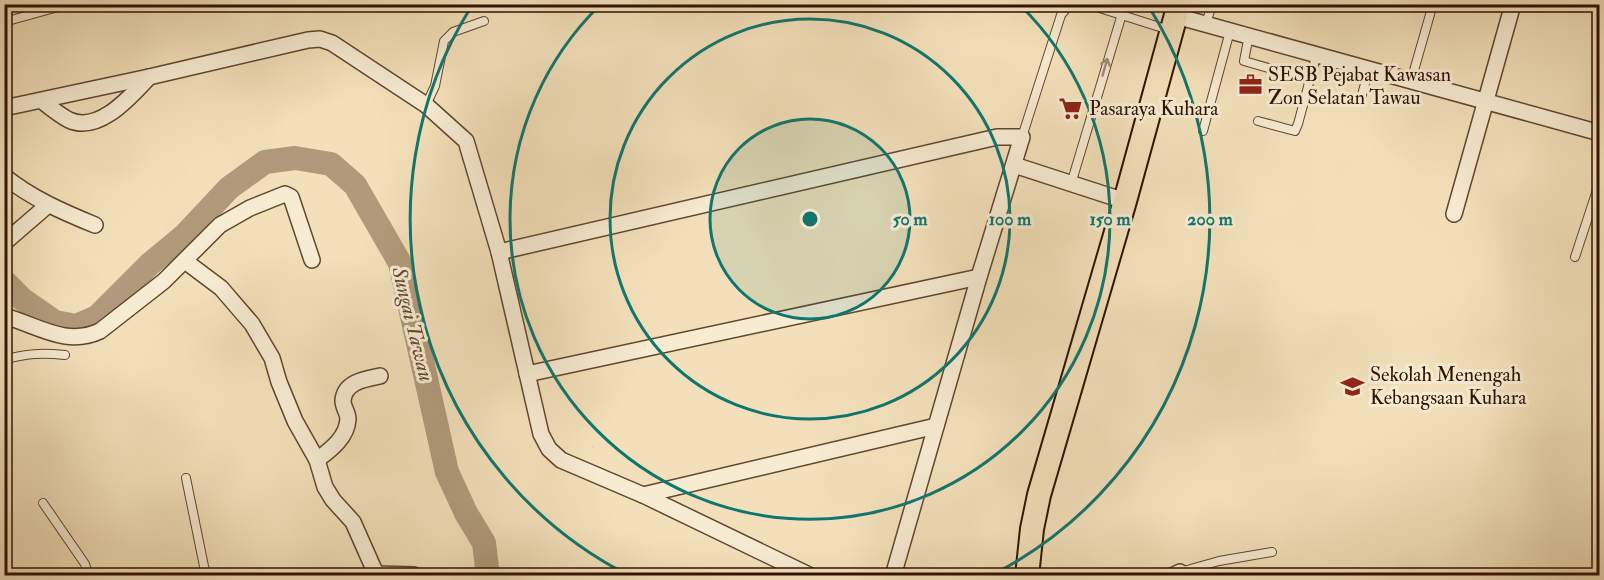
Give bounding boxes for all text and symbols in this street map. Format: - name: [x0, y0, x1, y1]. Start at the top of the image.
- one-way arrow: [1100, 58, 1111, 77]
- place label: SESB Pejabat Kawasan Zon Selatan Tawau: [1268, 62, 1451, 110]
- office icon: SESB Pejabat Kawasan Zon Selatan Tawau: [1237, 72, 1263, 98]
- supermarket icon: Pasaraya Kuhara: [1058, 95, 1084, 121]
- place label: Pasaraya Kuhara: [1089, 96, 1219, 121]
- text: 50 m: [893, 208, 928, 231]
- text: 100 m: [989, 208, 1032, 231]
- text: 150 m: [1089, 208, 1132, 231]
- text: 200 m: [1187, 208, 1234, 231]
- centre of rings: [800, 209, 820, 229]
- water label: Sungai Tawau: [385, 263, 440, 384]
- place label: Sekolah Menengah Kebangsaan Kuhara: [1370, 362, 1527, 410]
- school or university icon: Sekolah Menengah Kebangsaan Kuhara: [1339, 373, 1365, 399]

